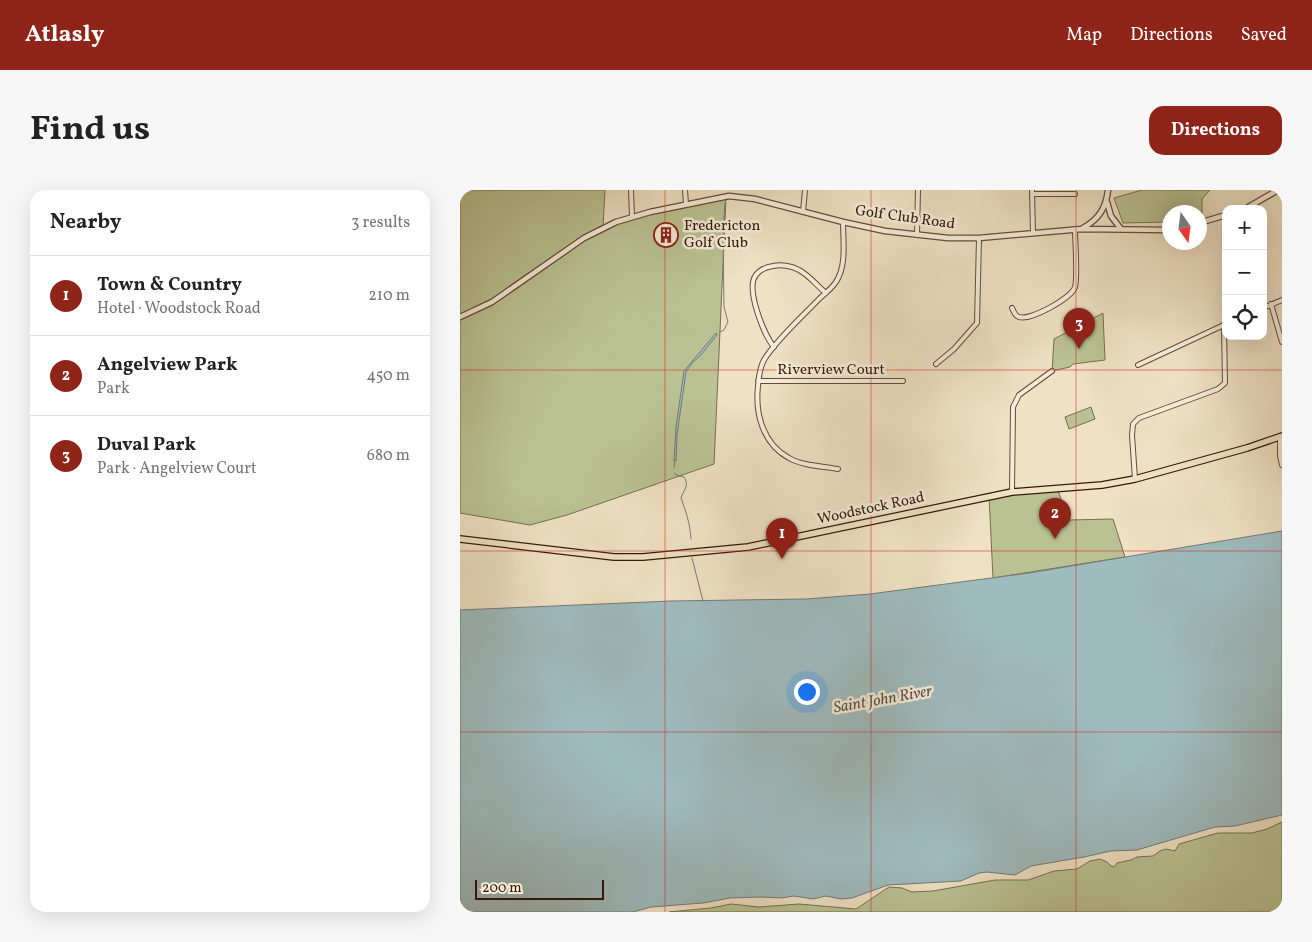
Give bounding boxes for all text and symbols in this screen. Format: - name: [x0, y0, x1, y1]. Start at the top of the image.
- text: Atlasly: [25, 18, 104, 52]
- text: Map: [1066, 23, 1102, 48]
- text: Directions: [1130, 23, 1213, 48]
- text: Saved: [1241, 23, 1287, 48]
- text: Find us: [30, 106, 150, 154]
- button: Directions: [1149, 106, 1282, 155]
- street label: Golf Club Road: [854, 201, 956, 235]
- north arrow: [1162, 205, 1207, 250]
- map controls: [1222, 205, 1267, 340]
- button: +: [1222, 205, 1267, 250]
- text: Nearby: [50, 208, 121, 237]
- text: 3 results: [351, 212, 410, 234]
- place label: Fredericton Golf Club: [684, 216, 761, 254]
- building icon: Fredericton Golf Club: [653, 222, 679, 248]
- button: −: [1222, 250, 1267, 295]
- text: Town & Country: [97, 272, 242, 298]
- text: 1: [63, 285, 69, 307]
- text: 210 m: [368, 285, 410, 307]
- button: locate: [1222, 295, 1267, 340]
- text: Hotel · Woodstock Road: [97, 298, 261, 320]
- pin: 3: [1063, 308, 1095, 349]
- text: Angelview Park: [97, 352, 238, 378]
- street label: Riverview Court: [777, 360, 885, 381]
- text: 2: [62, 365, 70, 387]
- text: 450 m: [367, 365, 410, 387]
- text: Park: [97, 378, 130, 400]
- text: Duval Park: [97, 432, 196, 458]
- text: 3: [62, 445, 70, 467]
- text: 680 m: [367, 445, 410, 467]
- text: Park · Angelview Court: [97, 458, 257, 480]
- street label: Woodstock Road: [815, 487, 927, 531]
- pin: 2: [1039, 498, 1071, 539]
- pin: 1: [766, 518, 798, 559]
- your location: [794, 679, 820, 705]
- water label: Saint John River: [832, 680, 935, 719]
- scale bar: [475, 877, 604, 900]
- text: 200 m: [482, 879, 522, 898]

